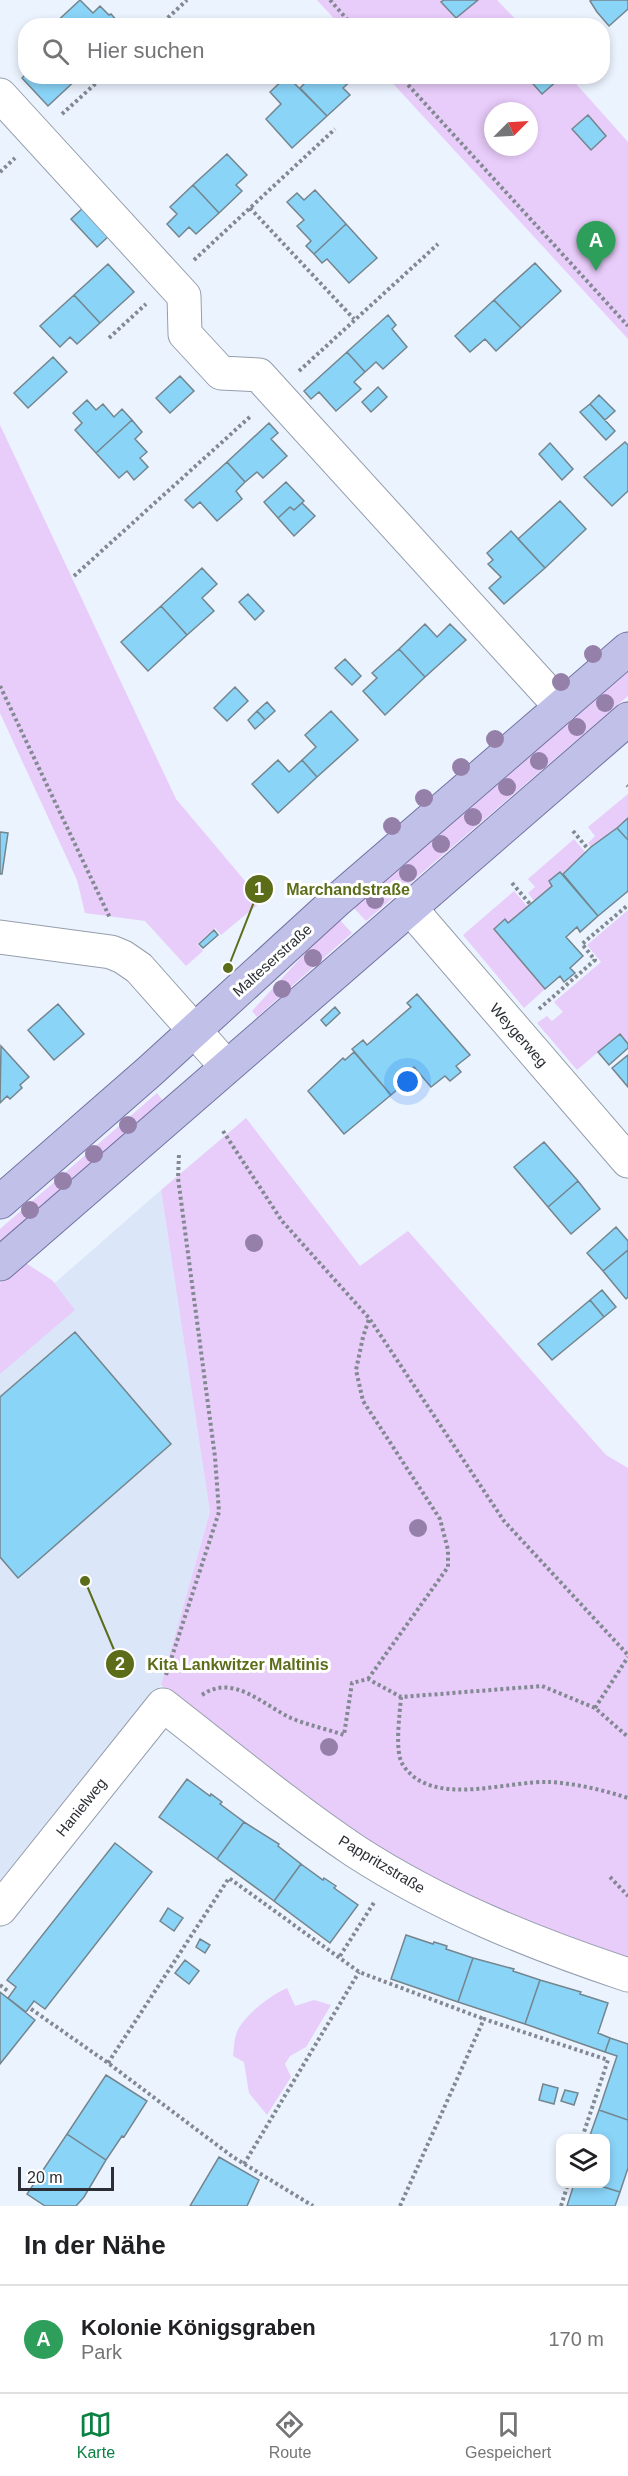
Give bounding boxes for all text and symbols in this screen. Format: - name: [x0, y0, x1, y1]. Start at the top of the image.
- search box: [18, 18, 610, 84]
- icon: search: [39, 35, 72, 68]
- text: Hier suchen: [87, 38, 204, 63]
- north arrow: [484, 102, 538, 156]
- pin: A: [576, 222, 616, 271]
- callout: Marchandstraße: [244, 872, 422, 906]
- text: 1: [254, 879, 264, 899]
- text: Marchandstraße: [286, 881, 410, 898]
- street label: Malteserstraße: [229, 920, 315, 1000]
- street label: Weygerweg: [487, 1000, 551, 1070]
- your location: [393, 1067, 422, 1096]
- callout: Kita Lankwitzer Maltinis: [105, 1647, 340, 1681]
- text: 2: [115, 1654, 125, 1674]
- text: Kita Lankwitzer Maltinis: [147, 1656, 329, 1673]
- street label: Hanielweg: [52, 1774, 110, 1840]
- street label: Pappritzstraße: [336, 1832, 428, 1896]
- map controls: [556, 2134, 610, 2188]
- button: layers: [556, 2134, 610, 2188]
- scale bar: [18, 2164, 114, 2192]
- text: 20 m: [27, 2169, 63, 2186]
- text: In der Nähe: [24, 2230, 166, 2260]
- text: Kolonie Königsgraben: [81, 2315, 316, 2340]
- text: A: [36, 2328, 51, 2350]
- text: 170 m: [548, 2328, 604, 2350]
- text: Park: [81, 2341, 122, 2363]
- tab: Karte: [77, 2408, 115, 2462]
- tab: Route: [269, 2408, 311, 2462]
- tab: Gespeichert: [465, 2408, 551, 2462]

